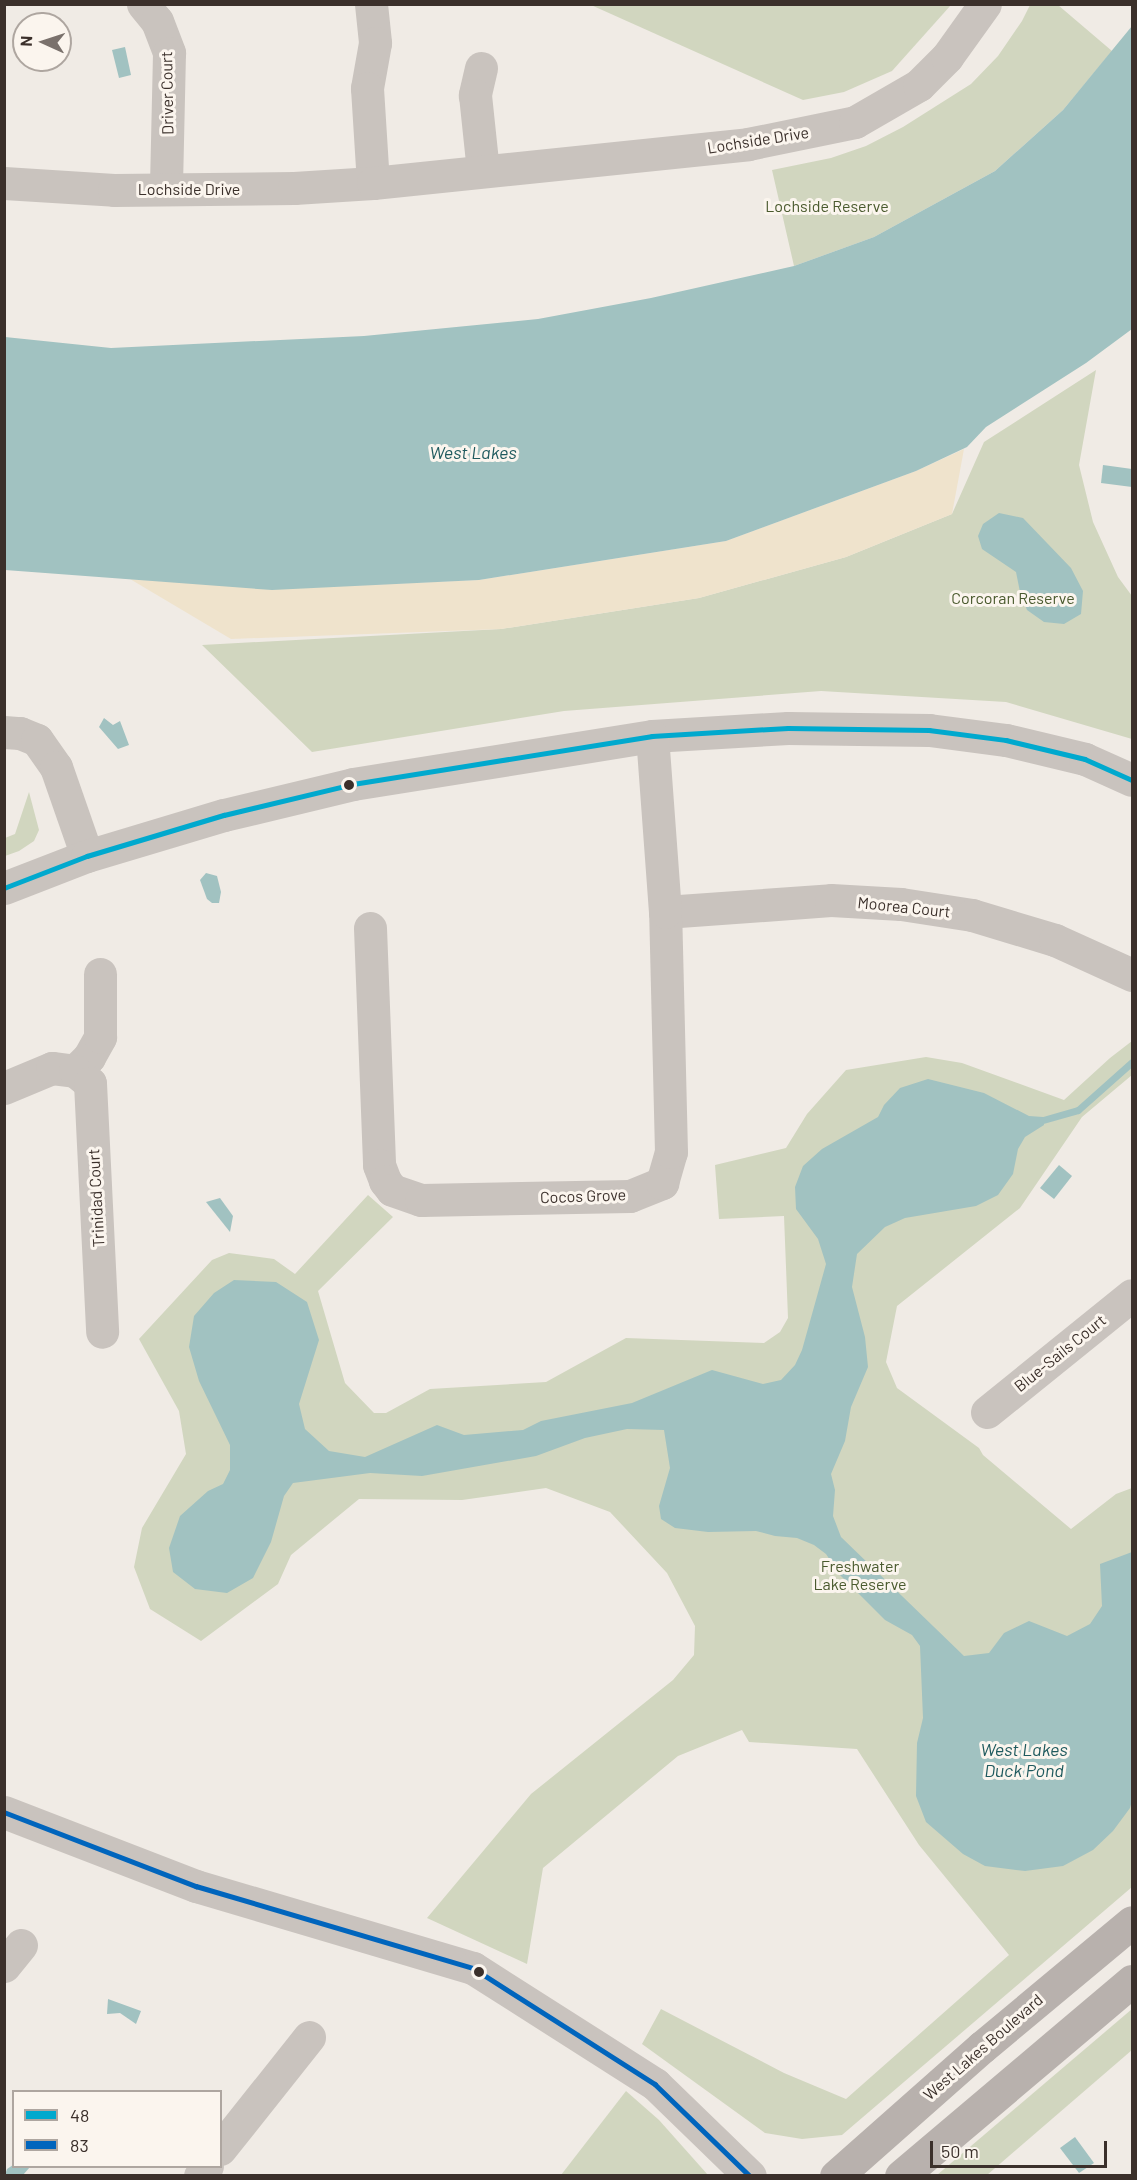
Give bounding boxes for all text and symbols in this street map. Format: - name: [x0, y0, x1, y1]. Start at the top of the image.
- north arrow: [12, 12, 72, 72]
- text: N: [16, 35, 35, 47]
- street label: Driver Court: [157, 51, 177, 135]
- street label: Lochside Drive: [706, 122, 810, 158]
- street label: Lochside Drive: [138, 179, 240, 199]
- park label: Lochside Reserve: [765, 196, 889, 216]
- water label: West Lakes: [429, 441, 517, 463]
- park label: Corcoran Reserve: [951, 588, 1075, 608]
- unlabelled marker: [343, 779, 355, 791]
- street label: Moorea Court: [857, 893, 951, 921]
- street label: Trinidad Court: [84, 1148, 108, 1248]
- street label: Cocos Grove: [540, 1185, 626, 1207]
- street label: Blue-Sails Court: [1010, 1310, 1110, 1396]
- park label: Freshwater Lake Reserve: [813, 1556, 907, 1594]
- water label: West Lakes Duck Pond: [980, 1739, 1068, 1782]
- unlabelled marker: [473, 1966, 485, 1978]
- street label: West Lakes Boulevard: [919, 1990, 1047, 2104]
- legend: [12, 2090, 222, 2168]
- text: 48: [70, 2104, 89, 2126]
- scale bar: [933, 2129, 1110, 2167]
- text: 83: [70, 2134, 89, 2156]
- text: 50 m: [941, 2140, 979, 2162]

